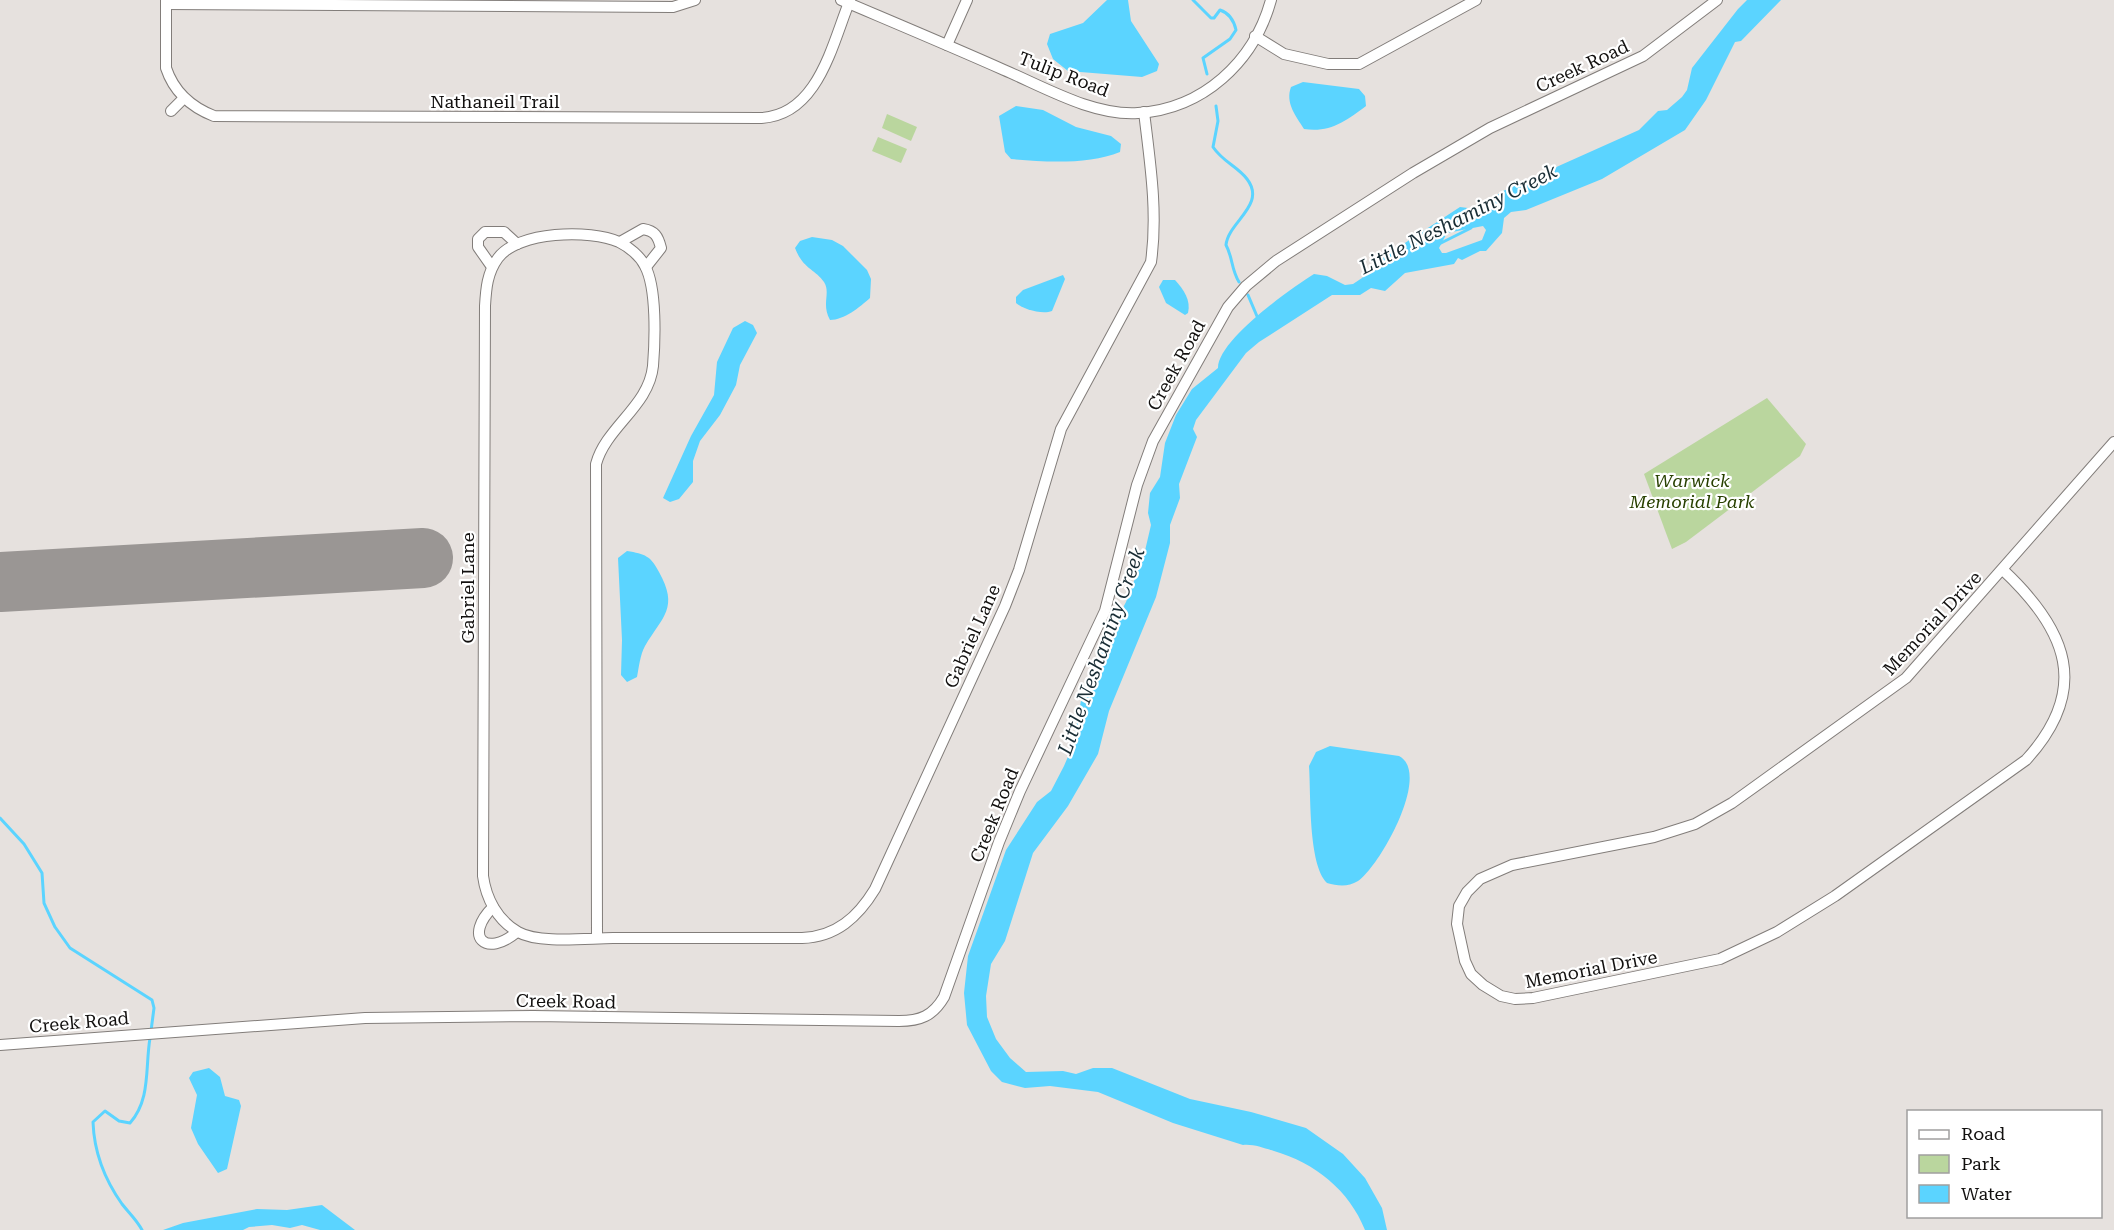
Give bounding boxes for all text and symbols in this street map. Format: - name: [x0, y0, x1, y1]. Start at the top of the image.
- street label: Creek Road: [1532, 35, 1632, 97]
- street label: Tulip Road: [1016, 47, 1113, 101]
- street label: Nathaneil Trail: [430, 91, 560, 112]
- water label: Little Neshaminy Creek: [1354, 159, 1561, 280]
- street label: Creek Road: [1143, 316, 1210, 414]
- park label: Warwick Memorial Park: [1628, 470, 1755, 512]
- street label: Gabriel Lane: [457, 532, 478, 644]
- water label: Little Neshaminy Creek: [1052, 544, 1150, 759]
- street label: Memorial Drive: [1879, 567, 1986, 679]
- street label: Gabriel Lane: [940, 581, 1004, 691]
- street label: Creek Road: [966, 764, 1023, 865]
- street label: Memorial Drive: [1523, 946, 1659, 992]
- street label: Creek Road: [516, 990, 617, 1012]
- street label: Creek Road: [28, 1007, 130, 1037]
- legend: [1907, 1110, 2102, 1218]
- text: Road: [1961, 1123, 2006, 1144]
- text: Park: [1961, 1153, 2001, 1174]
- text: Water: [1961, 1183, 2012, 1204]

